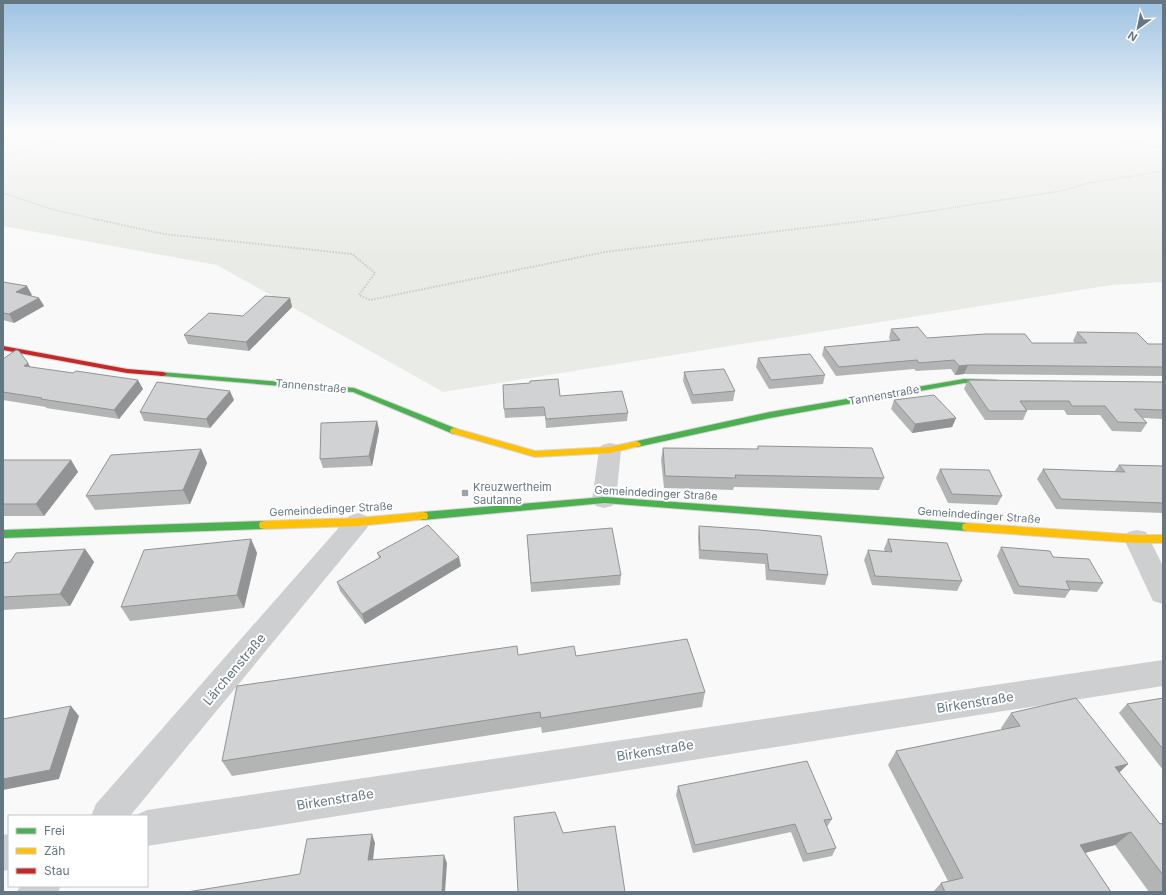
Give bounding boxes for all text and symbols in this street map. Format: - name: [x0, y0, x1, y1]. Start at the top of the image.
- north arrow: [1118, 8, 1158, 48]
- text: N: [1125, 28, 1140, 45]
- street label: Tannenstraße: [275, 376, 347, 396]
- street label: Tannenstraße: [848, 382, 920, 408]
- place label: Kreuzwertheim Sautanne: [473, 480, 552, 507]
- street label: Gemeindedinger Straße: [594, 483, 718, 503]
- marker: Kreuzwertheim Sautanne: [460, 488, 470, 498]
- street label: Gemeindedinger Straße: [269, 499, 393, 519]
- street label: Gemeindedinger Straße: [917, 504, 1041, 526]
- street label: Lärchenstraße: [199, 630, 269, 708]
- street label: Birkenstraße: [935, 688, 1015, 716]
- street label: Birkenstraße: [615, 736, 695, 764]
- street label: Birkenstraße: [295, 785, 375, 813]
- legend: [8, 815, 148, 887]
- text: Frei: [44, 823, 65, 838]
- text: Zäh: [44, 843, 65, 858]
- text: Stau: [44, 863, 70, 878]

